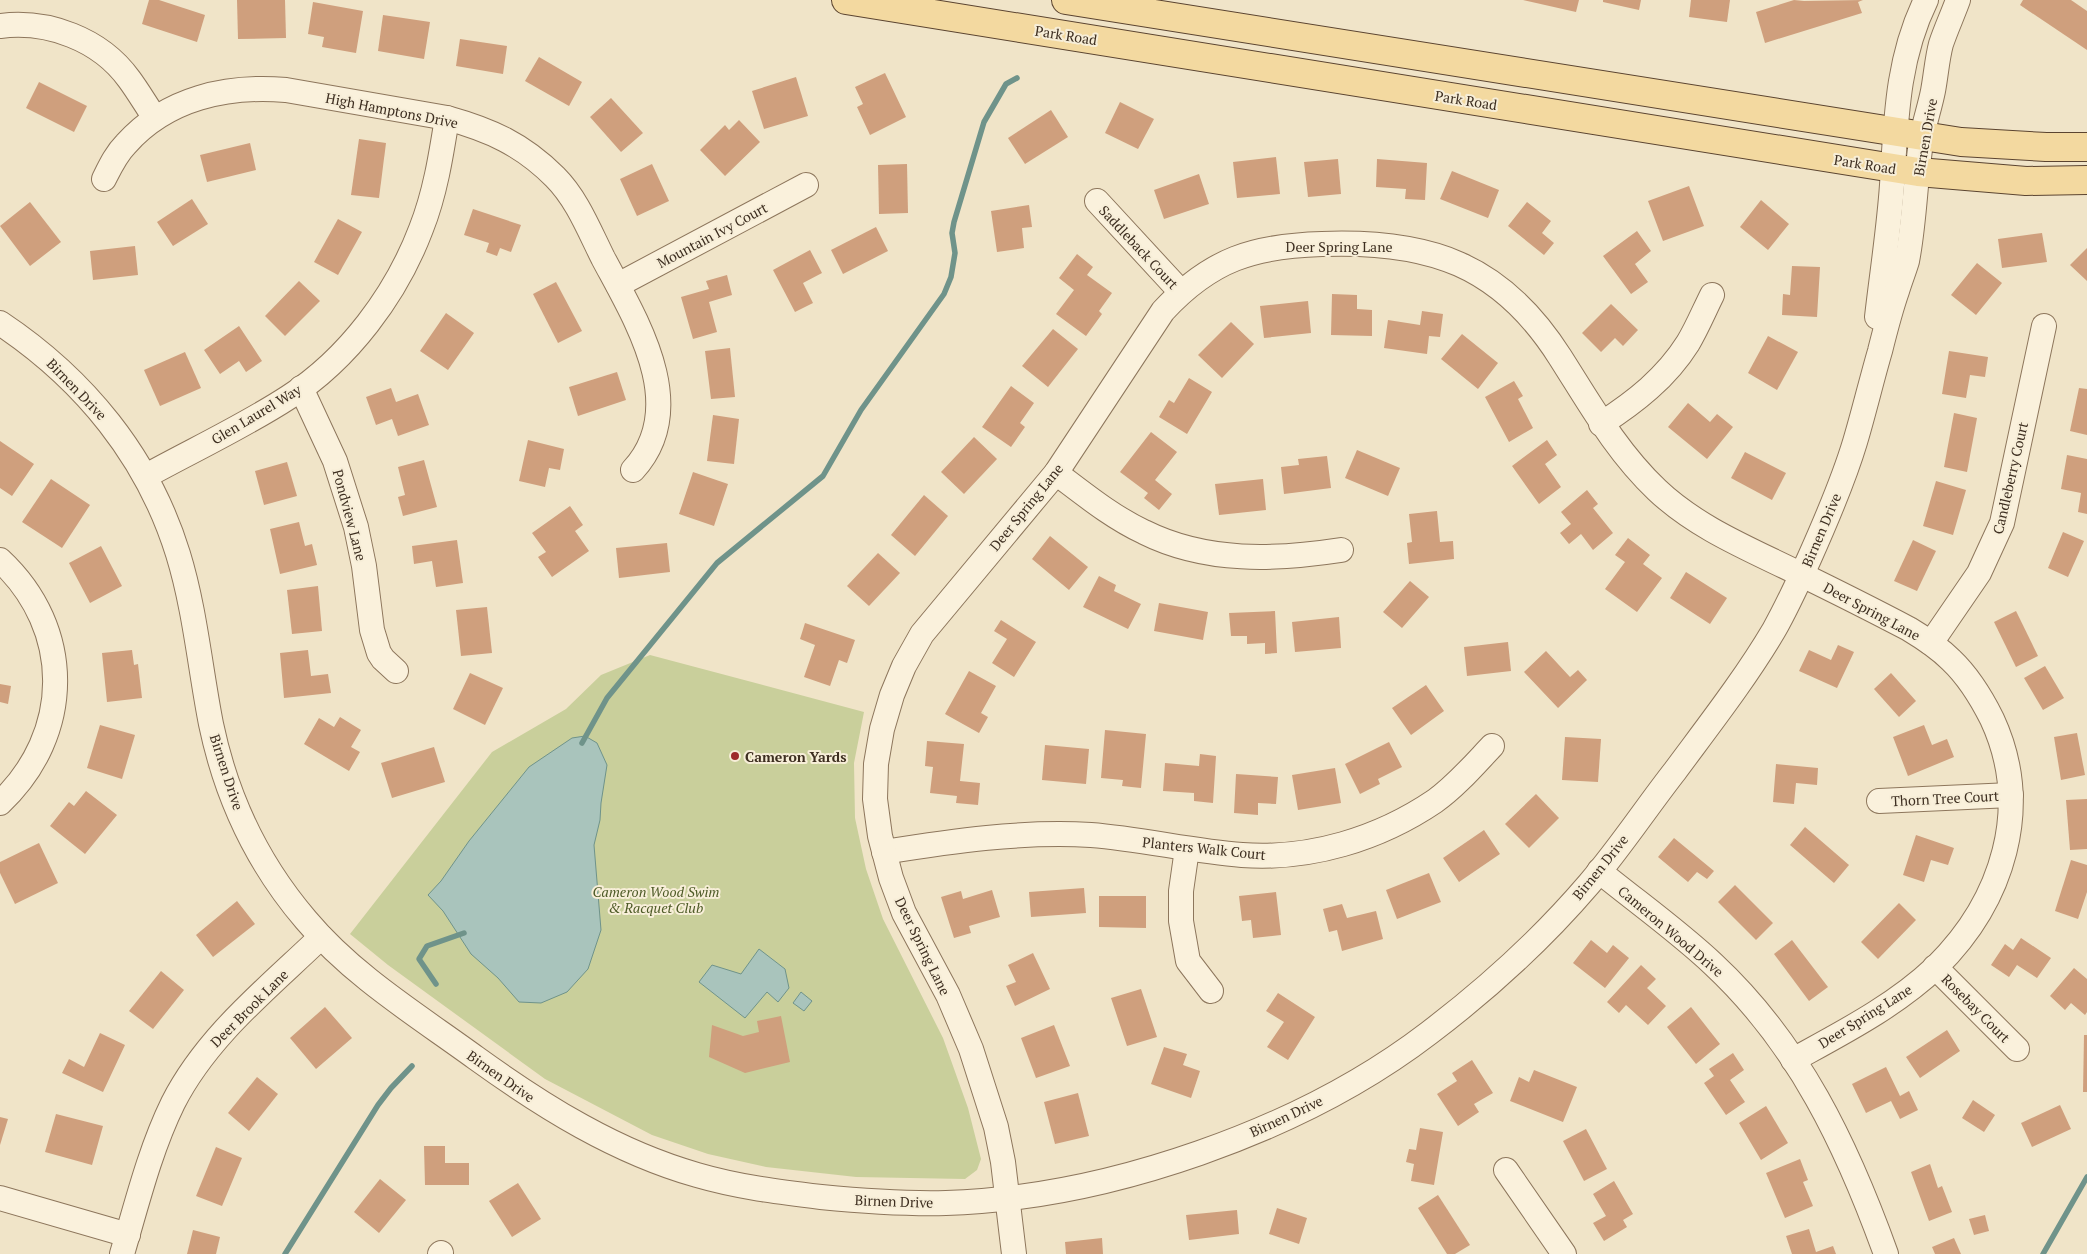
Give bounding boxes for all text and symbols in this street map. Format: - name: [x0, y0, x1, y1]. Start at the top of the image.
- street label: Park Road: [1034, 21, 1099, 49]
- street label: Park Road: [1434, 86, 1499, 114]
- street label: High Hamptons Drive: [324, 88, 460, 132]
- street label: Birnen Drive: [1909, 97, 1941, 177]
- street label: Park Road: [1833, 150, 1898, 178]
- street label: Mountain Ivy Court: [654, 198, 771, 272]
- street label: Saddleback Court: [1095, 201, 1183, 294]
- street label: Deer Spring Lane: [1286, 237, 1393, 256]
- street label: Birnen Drive: [43, 354, 111, 424]
- street label: Glen Laurel Way: [207, 379, 305, 448]
- street label: Candleberry Court: [1988, 419, 2032, 536]
- street label: Deer Spring Lane: [985, 459, 1067, 555]
- street label: Pondview Lane: [329, 467, 371, 563]
- street label: Birnen Drive: [1797, 490, 1845, 570]
- street label: Deer Spring Lane: [1820, 577, 1924, 645]
- street label: Birnen Drive: [206, 732, 248, 812]
- place label: Cameron Yards: [745, 747, 847, 766]
- marker: Cameron Yards: [729, 750, 741, 762]
- street label: Thorn Tree Court: [1891, 786, 2000, 810]
- street label: Birnen Drive: [1568, 830, 1632, 904]
- street label: Planters Walk Court: [1141, 832, 1268, 864]
- street label: Cameron Wood Drive: [1614, 881, 1728, 981]
- park label: Cameron Wood Swim & Racquet Club: [593, 882, 719, 917]
- street label: Deer Spring Lane: [891, 894, 955, 998]
- street label: Deer Brook Lane: [206, 965, 292, 1051]
- street label: Rosebay Court: [1938, 970, 2015, 1047]
- street label: Deer Spring Lane: [1815, 980, 1915, 1052]
- street label: Birnen Drive: [463, 1046, 539, 1106]
- street label: Birnen Drive: [1246, 1091, 1326, 1141]
- street label: Birnen Drive: [854, 1190, 934, 1212]

